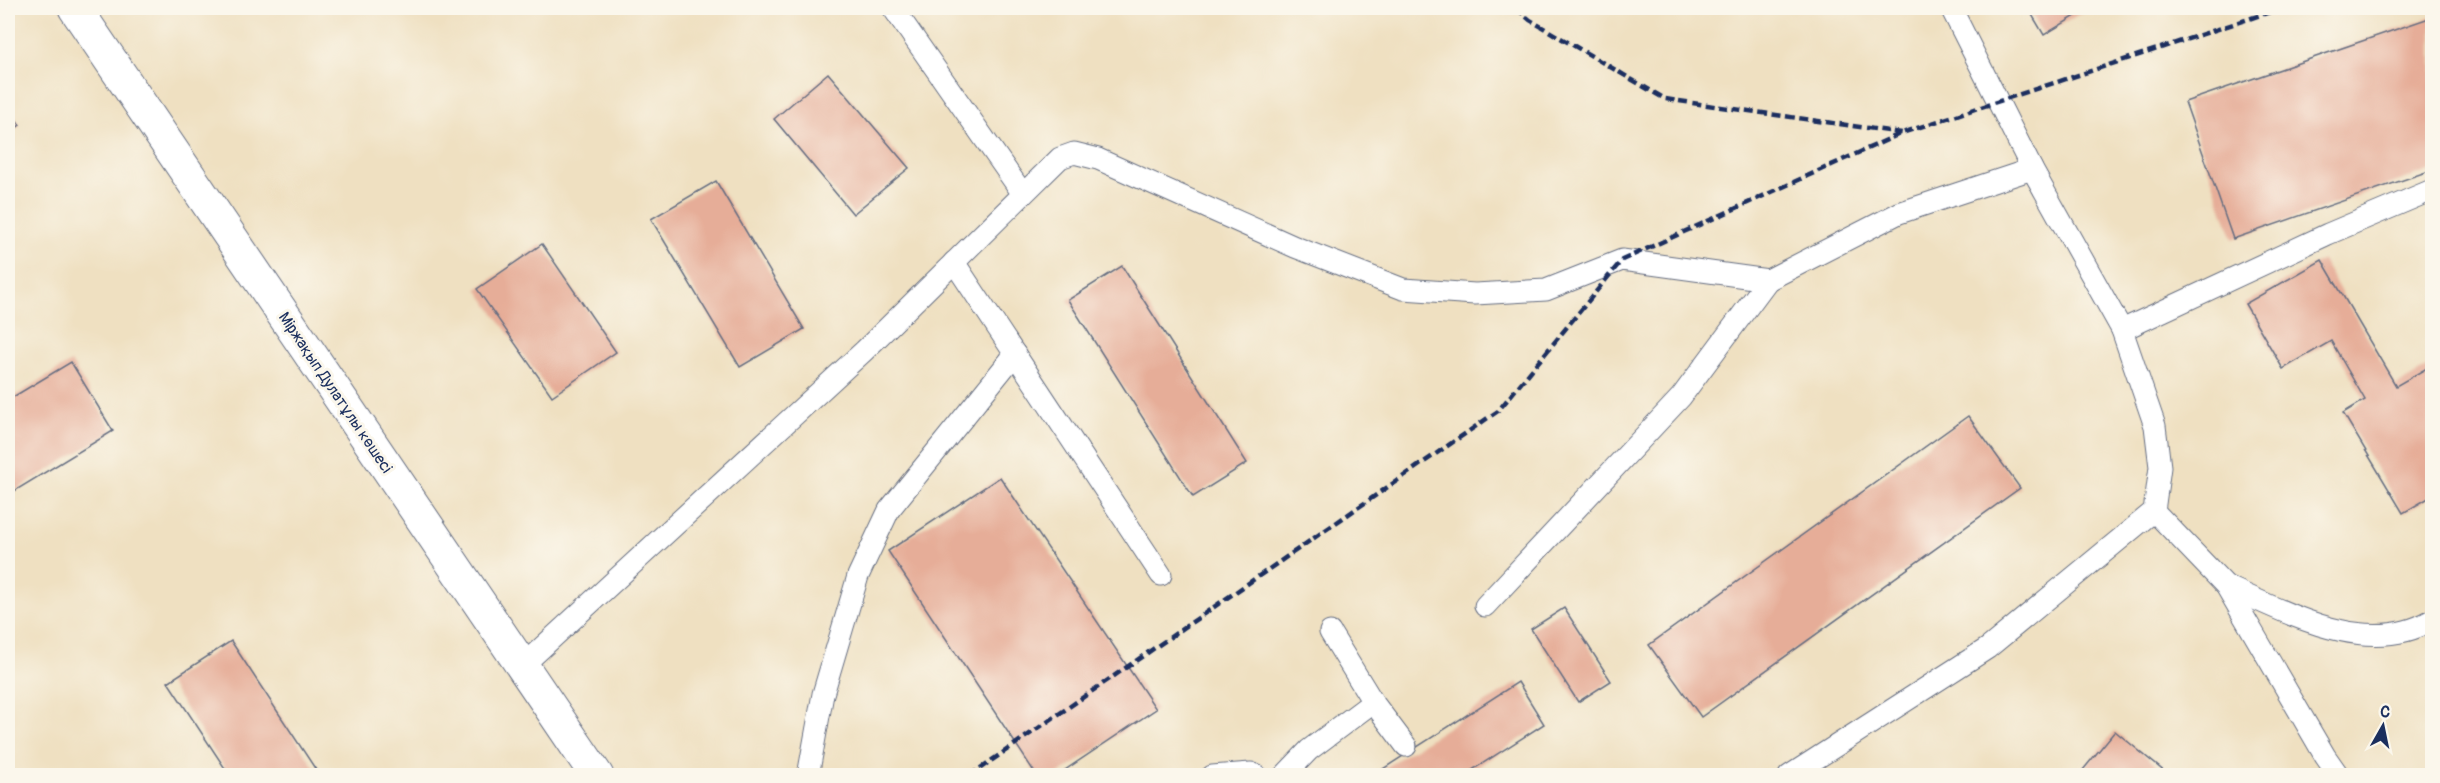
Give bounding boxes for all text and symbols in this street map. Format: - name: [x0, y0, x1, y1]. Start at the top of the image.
- street label: Міржақып Дулатұлы көшесі: [274, 308, 397, 477]
- north arrow: [2353, 696, 2413, 756]
- text: С: [2379, 702, 2392, 723]

